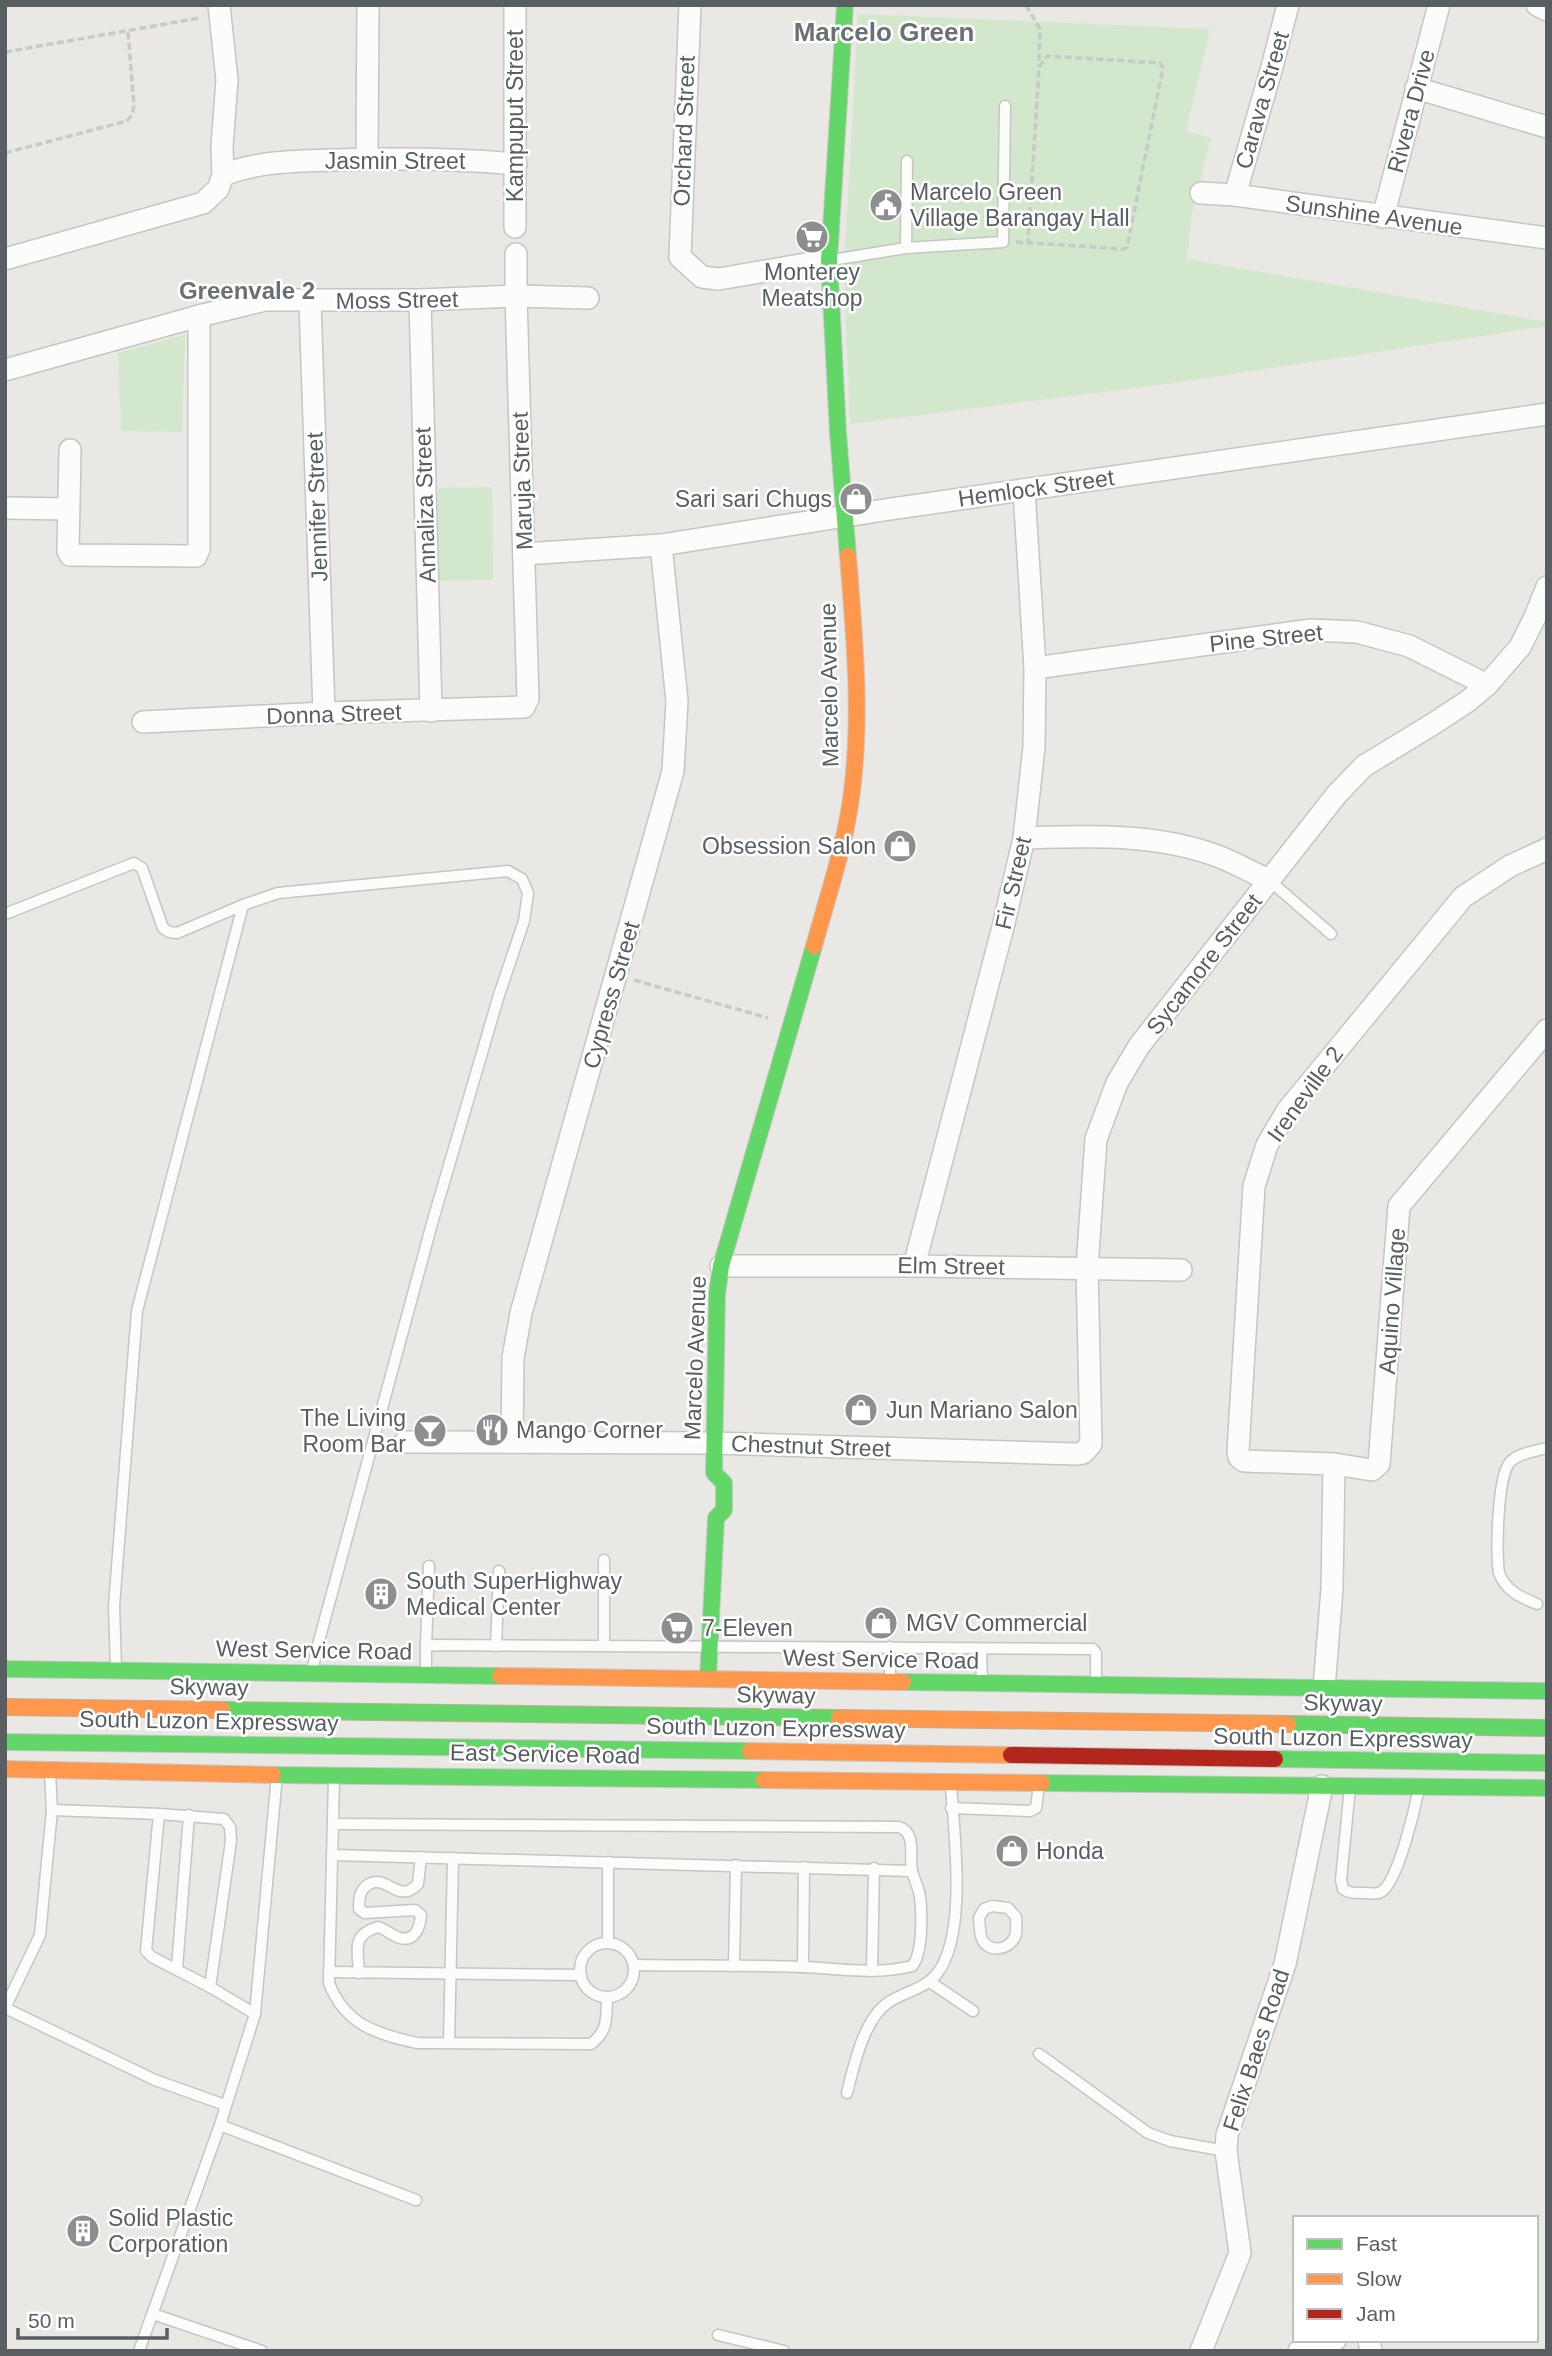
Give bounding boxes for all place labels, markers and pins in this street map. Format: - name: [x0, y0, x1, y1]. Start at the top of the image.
- place label: Marcelo Green Village Barangay Hall: [910, 179, 1130, 231]
- public building icon: Marcelo Green Village Barangay Hall: [867, 186, 905, 224]
- supermarket icon: Monterey Meatshop: [793, 218, 831, 256]
- place label: Monterey Meatshop: [761, 259, 863, 311]
- shop icon: Sari sari Chugs: [837, 480, 875, 518]
- place label: Sari sari Chugs: [675, 486, 832, 512]
- shop icon: Obsession Salon: [881, 827, 919, 865]
- place label: Obsession Salon: [702, 833, 876, 859]
- shop icon: Jun Mariano Salon: [842, 1391, 880, 1429]
- place label: Jun Mariano Salon: [886, 1397, 1078, 1423]
- place label: The Living Room Bar: [300, 1405, 406, 1457]
- restaurant icon: Mango Corner: [473, 1411, 511, 1449]
- bar icon: The Living Room Bar: [411, 1412, 449, 1450]
- place label: Mango Corner: [516, 1417, 663, 1443]
- place label: South SuperHighway Medical Center: [406, 1568, 623, 1620]
- building icon: South SuperHighway Medical Center: [362, 1575, 400, 1613]
- shop icon: MGV Commercial: [862, 1604, 900, 1642]
- supermarket icon: 7-Eleven: [658, 1609, 696, 1647]
- place label: MGV Commercial: [906, 1610, 1087, 1636]
- place label: 7-Eleven: [702, 1615, 793, 1641]
- shop icon: Honda: [993, 1832, 1031, 1870]
- place label: Honda: [1036, 1838, 1104, 1864]
- place label: Solid Plastic Corporation: [108, 2205, 233, 2257]
- building icon: Solid Plastic Corporation: [64, 2212, 102, 2250]

